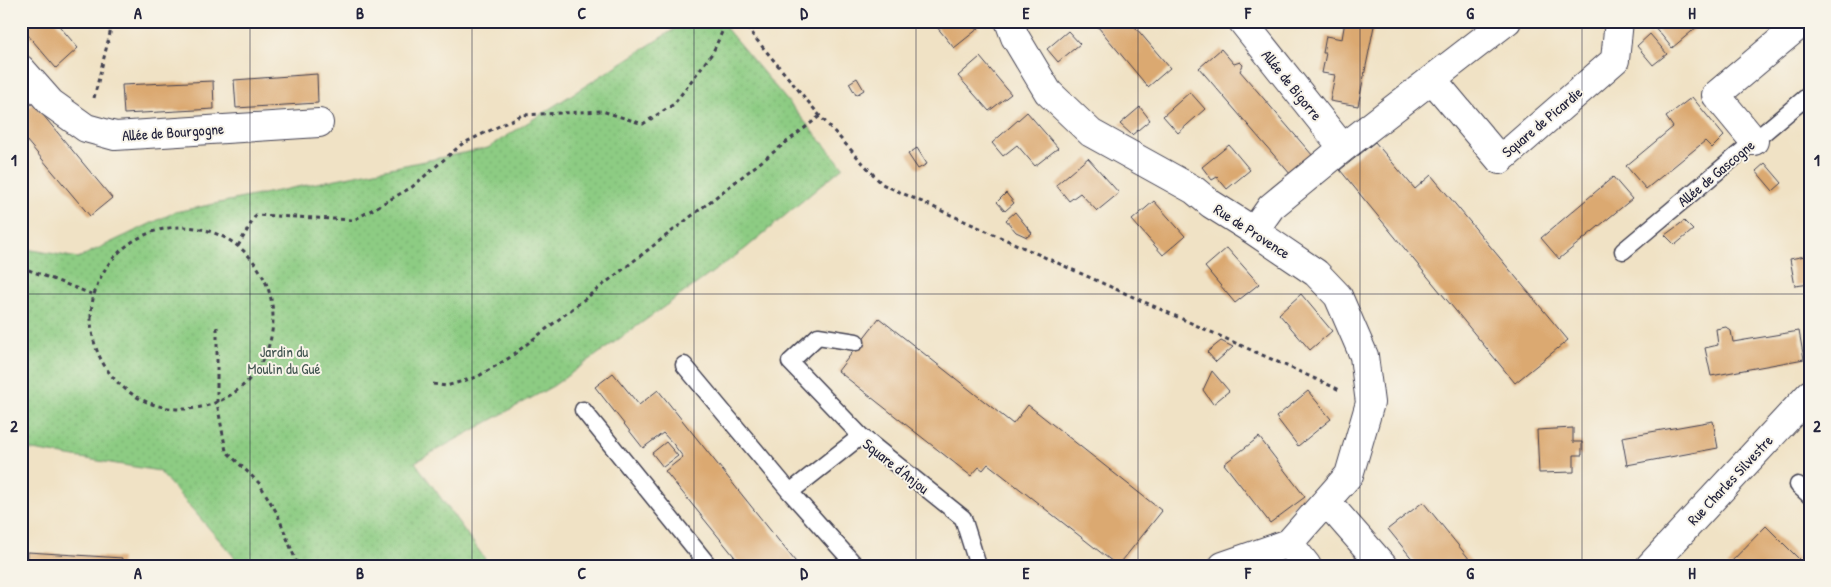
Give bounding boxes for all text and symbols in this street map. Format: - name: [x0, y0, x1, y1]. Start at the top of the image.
- text: A: [134, 2, 142, 24]
- text: B: [356, 2, 364, 24]
- text: C: [578, 2, 587, 24]
- text: D: [800, 2, 808, 24]
- text: E: [1022, 2, 1030, 24]
- text: F: [1244, 2, 1252, 24]
- text: G: [1466, 2, 1474, 24]
- text: H: [1688, 2, 1696, 24]
- street label: Allée de Bigorre: [1257, 45, 1327, 125]
- street label: Square de Picardie: [1497, 82, 1587, 162]
- street label: Allée de Bourgogne: [121, 118, 225, 146]
- street label: Allée de Gascogne: [1673, 135, 1759, 211]
- text: 1: [11, 149, 17, 171]
- text: 1: [1814, 149, 1820, 171]
- street label: Rue de Provence: [1210, 198, 1294, 264]
- park label: Jardin du Moulin du Gué: [247, 341, 321, 379]
- text: 2: [10, 415, 18, 437]
- text: 2: [1813, 415, 1821, 437]
- street label: Rue Charles Silvestre: [1683, 430, 1777, 530]
- street label: Square d'Anjou: [858, 433, 934, 499]
- text: A: [134, 562, 142, 584]
- text: B: [356, 562, 364, 584]
- text: C: [578, 562, 587, 584]
- text: D: [800, 562, 808, 584]
- text: E: [1022, 562, 1030, 584]
- text: F: [1244, 562, 1252, 584]
- text: G: [1466, 562, 1474, 584]
- text: H: [1688, 562, 1696, 584]

